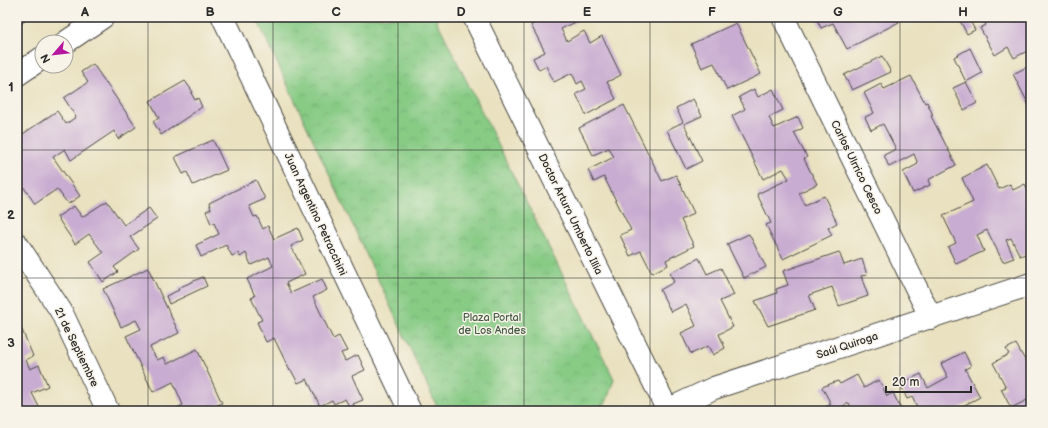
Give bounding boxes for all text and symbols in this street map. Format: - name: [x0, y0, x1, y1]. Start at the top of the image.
- text: A: [80, 4, 89, 20]
- text: B: [205, 4, 215, 20]
- text: C: [331, 4, 341, 20]
- text: D: [456, 4, 466, 20]
- text: E: [583, 4, 592, 20]
- text: F: [708, 4, 716, 20]
- text: G: [833, 4, 843, 20]
- text: H: [958, 4, 968, 20]
- north arrow: [34, 34, 74, 74]
- text: N: [38, 52, 53, 65]
- text: 1: [8, 79, 14, 95]
- street label: Carlos Ulrrico Cesco: [828, 118, 885, 216]
- street label: Juan Argentino Petracchini: [281, 151, 350, 278]
- street label: Doctor Arturo Umberto Illia: [536, 152, 606, 277]
- text: 2: [7, 207, 15, 223]
- street label: 21 de Septiembre: [52, 305, 102, 389]
- park label: Plaza Portal de Los Andes: [458, 311, 526, 337]
- street label: Saúl Quiroga: [815, 329, 880, 362]
- text: 3: [7, 335, 15, 351]
- scale bar: [886, 368, 971, 394]
- text: 20 m: [892, 375, 919, 390]

